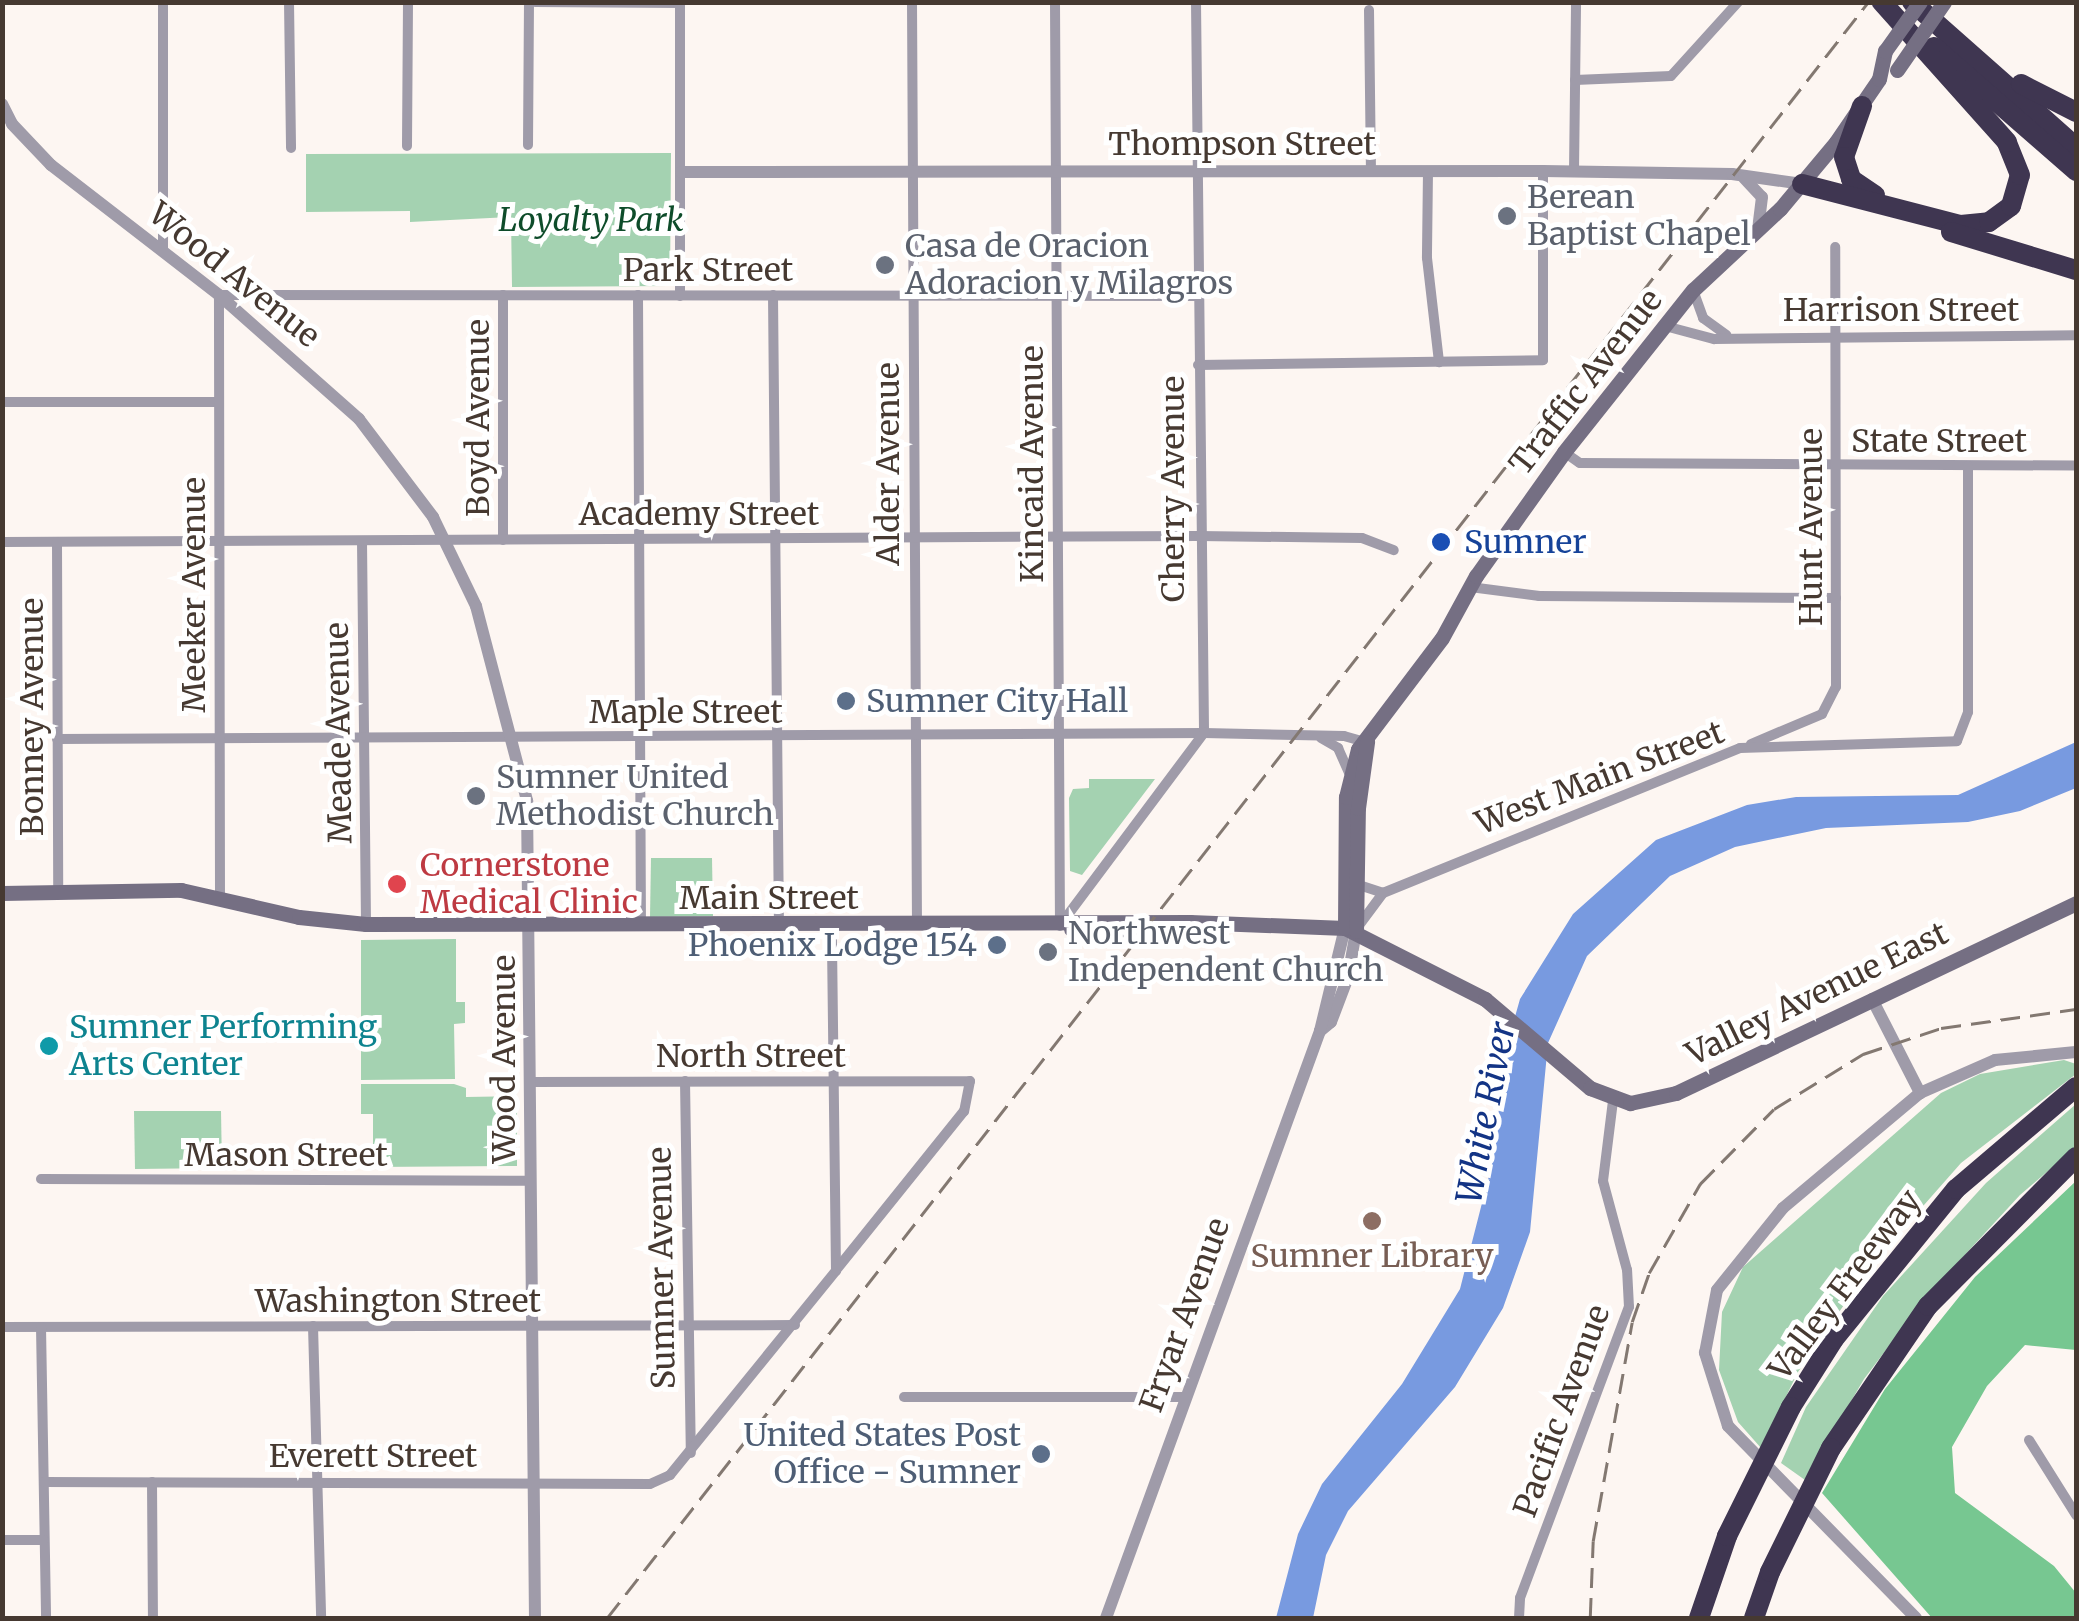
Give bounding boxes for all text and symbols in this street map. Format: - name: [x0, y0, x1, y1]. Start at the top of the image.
- street label: Thompson Street: [1108, 125, 1376, 163]
- place label: Berean Baptist Chapel: [1527, 179, 1751, 254]
- street label: Wood Avenue: [141, 194, 327, 356]
- park label: Loyalty Park: [498, 201, 684, 239]
- marker: Berean Baptist Chapel: [1496, 205, 1518, 227]
- place label: Casa de Oracion Adoracion y Milagros: [905, 228, 1233, 303]
- street label: Park Street: [623, 251, 793, 289]
- marker: Casa de Oracion Adoracion y Milagros: [874, 254, 896, 276]
- street label: Traffic Avenue: [1502, 282, 1670, 482]
- street label: Harrison Street: [1783, 291, 2019, 329]
- street label: Boyd Avenue: [459, 319, 497, 517]
- street label: Kincaid Avenue: [1013, 345, 1051, 583]
- street label: Alder Avenue: [869, 362, 907, 566]
- street label: Cherry Avenue: [1154, 376, 1192, 602]
- street label: State Street: [1851, 422, 2027, 460]
- street label: Hunt Avenue: [1792, 428, 1830, 626]
- street label: Meeker Avenue: [175, 477, 213, 713]
- street label: Academy Street: [579, 495, 819, 533]
- place label: Sumner: [1464, 523, 1587, 561]
- marker: Sumner: [1428, 529, 1454, 555]
- street label: Bonney Avenue: [13, 598, 51, 836]
- street label: Meade Avenue: [318, 622, 360, 844]
- place label: Sumner City Hall: [866, 682, 1128, 720]
- marker: Sumner City Hall: [835, 690, 857, 712]
- street label: Maple Street: [589, 693, 783, 731]
- street label: West Main Street: [1470, 713, 1730, 843]
- place label: Sumner United Methodist Church: [496, 759, 774, 834]
- marker: Sumner United Methodist Church: [465, 785, 487, 807]
- place label: Cornerstone Medical Clinic: [420, 847, 638, 922]
- marker: Cornerstone Medical Clinic: [384, 871, 410, 897]
- street label: Main Street: [679, 879, 859, 917]
- street label: Valley Avenue East: [1680, 914, 1954, 1074]
- place label: Northwest Independent Church: [1068, 915, 1384, 990]
- place label: Phoenix Lodge 154: [688, 926, 977, 964]
- marker: Phoenix Lodge 154: [986, 934, 1008, 956]
- marker: Northwest Independent Church: [1037, 941, 1059, 963]
- street label: Wood Avenue: [485, 955, 523, 1163]
- place label: Sumner Performing Arts Center: [69, 1009, 377, 1084]
- water label: White River: [1448, 1018, 1524, 1208]
- marker: Sumner Performing Arts Center: [38, 1035, 60, 1057]
- street label: North Street: [656, 1037, 846, 1075]
- street label: Mason Street: [184, 1136, 388, 1174]
- street label: Sumner Avenue: [641, 1146, 683, 1390]
- street label: Valley Freeway: [1761, 1182, 1929, 1388]
- marker: Sumner Library: [1361, 1210, 1383, 1232]
- street label: Fryar Avenue: [1132, 1213, 1238, 1417]
- place label: Sumner Library: [1250, 1237, 1494, 1275]
- street label: Washington Street: [255, 1282, 541, 1320]
- street label: Pacific Avenue: [1506, 1300, 1618, 1522]
- place label: United States Post Office - Sumner: [744, 1417, 1021, 1492]
- street label: Everett Street: [269, 1437, 477, 1475]
- marker: United States Post Office - Sumner: [1030, 1443, 1052, 1465]

